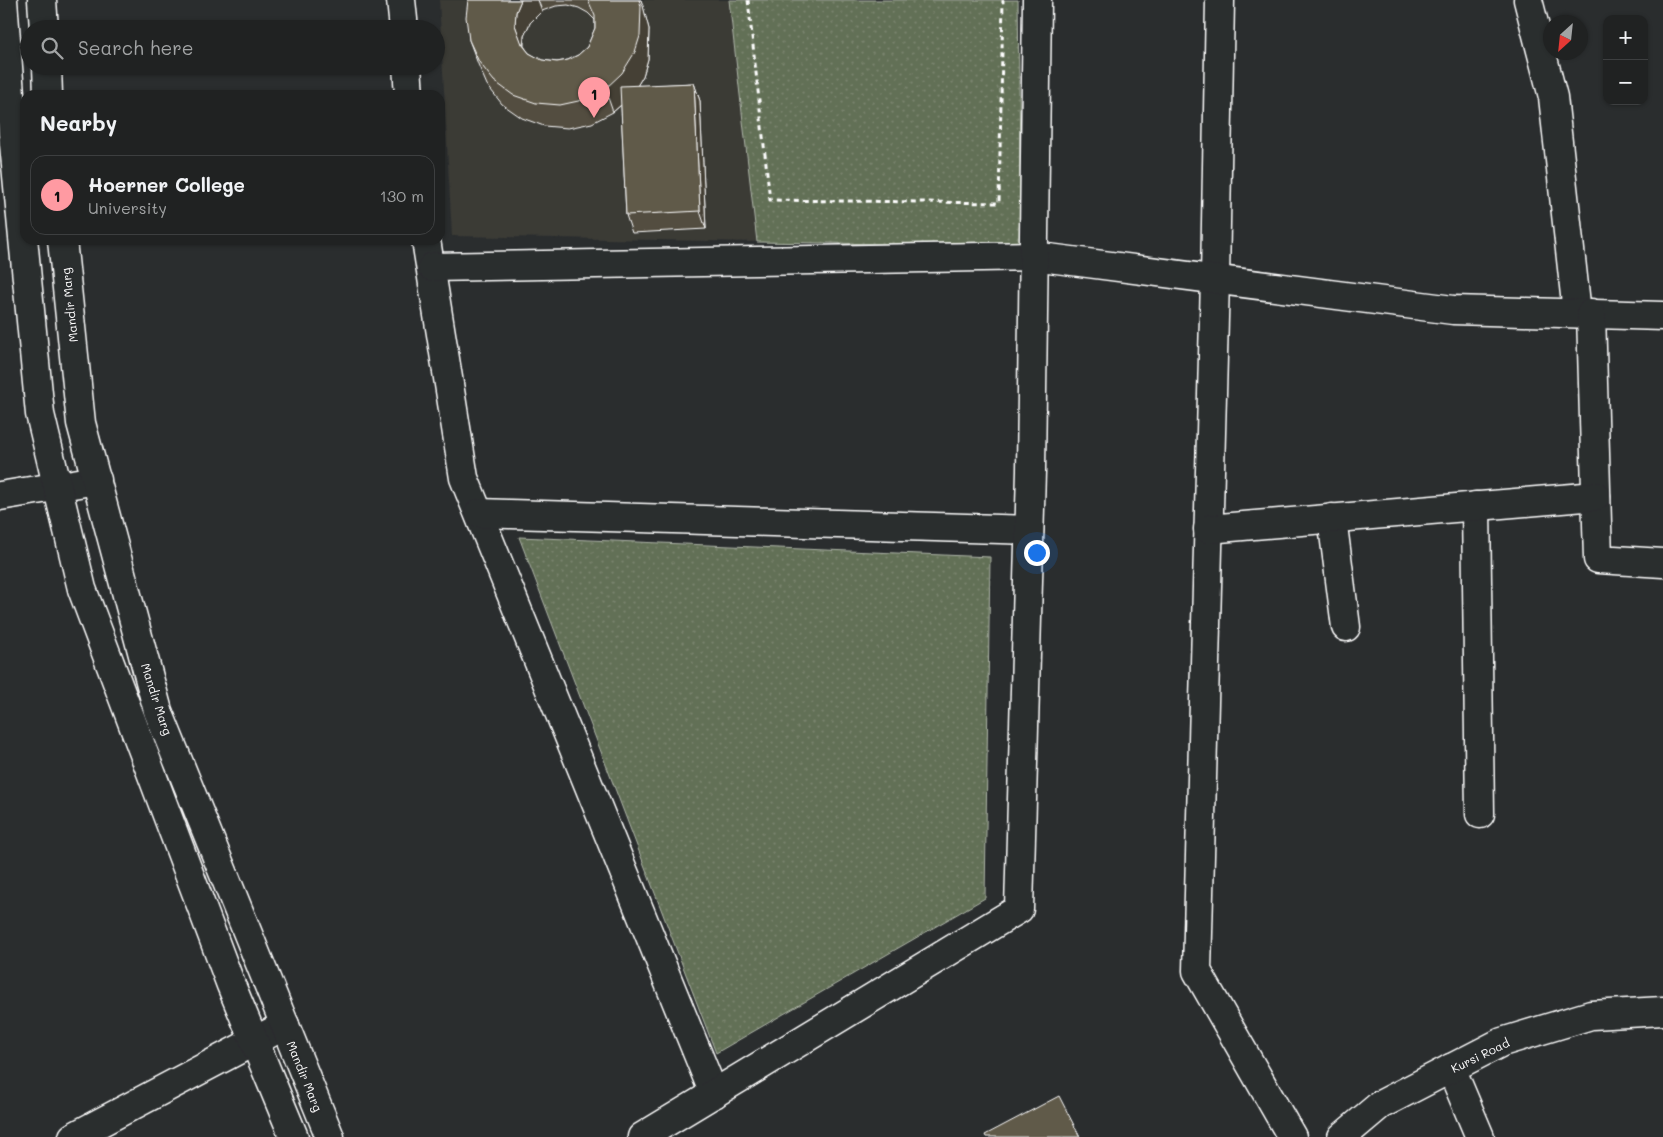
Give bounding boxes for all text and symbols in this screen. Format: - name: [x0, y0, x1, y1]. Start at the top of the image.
- north arrow: [1543, 15, 1588, 60]
- map controls: [1603, 15, 1648, 105]
- button: +: [1603, 15, 1648, 60]
- search box: [20, 20, 445, 75]
- icon: search: [38, 34, 66, 62]
- text: Search here: [78, 35, 194, 60]
- button: −: [1603, 60, 1648, 105]
- pin: 1: [578, 77, 610, 118]
- text: Nearby: [40, 109, 117, 136]
- text: Hoerner College: [88, 172, 245, 197]
- text: 1: [53, 185, 61, 206]
- text: 130 m: [380, 185, 424, 206]
- text: University: [88, 197, 167, 218]
- street label: Mandir Marg: [57, 267, 81, 343]
- your location: [1024, 540, 1050, 566]
- street label: Mandir Marg: [138, 661, 176, 737]
- street label: Kursi Road: [1448, 1034, 1512, 1076]
- street label: Mandir Marg: [284, 1038, 326, 1114]

